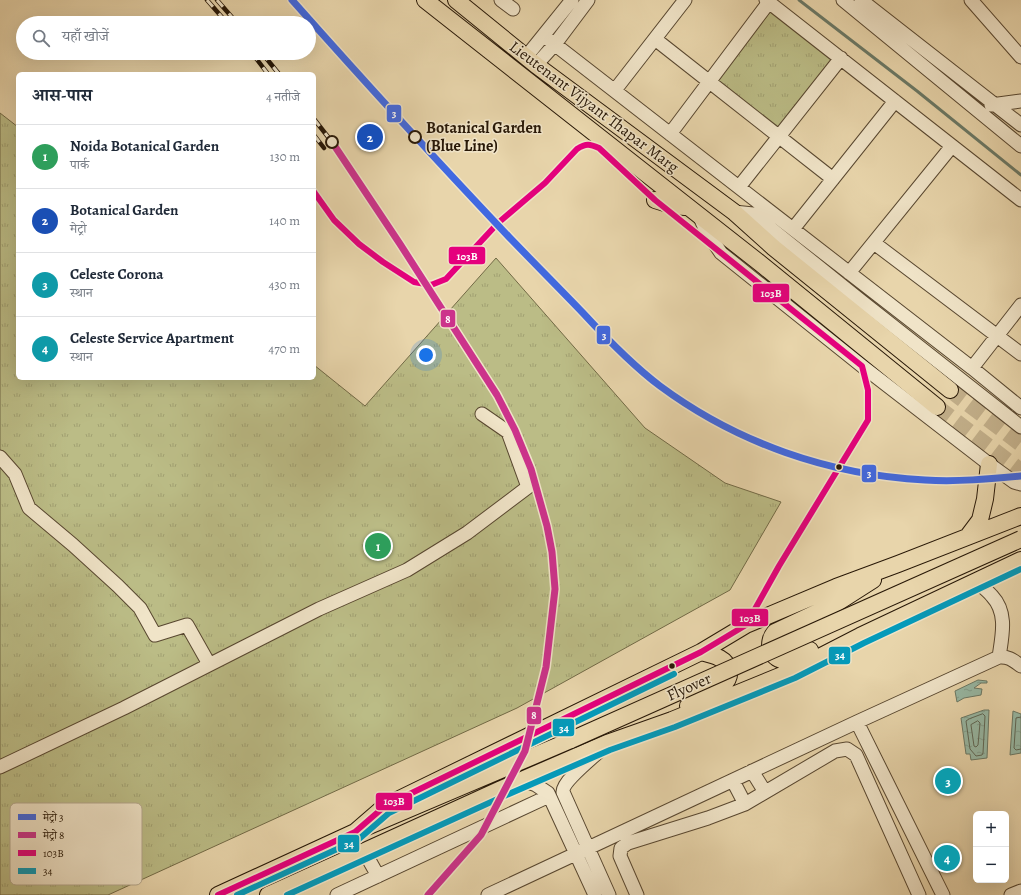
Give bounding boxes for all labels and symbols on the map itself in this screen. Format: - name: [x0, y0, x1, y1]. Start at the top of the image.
- street label: Lieutenant Vijyant Thapar Marg: [505, 36, 683, 178]
- line badge: 3: [386, 104, 402, 123]
- text: 3: [392, 106, 397, 121]
- place label: Botanical Garden (Blue Line): [426, 117, 542, 157]
- pin: 2: [357, 122, 383, 152]
- marker: Botanical Garden (Blue Line): [408, 130, 422, 144]
- unlabelled marker: [325, 135, 339, 149]
- line badge: 103B: [448, 246, 486, 265]
- text: 103B: [456, 249, 478, 264]
- line badge: 103B: [752, 283, 790, 303]
- text: 103B: [760, 286, 782, 301]
- line badge: 8: [440, 309, 456, 328]
- text: 8: [445, 312, 451, 327]
- line badge: 3: [596, 325, 611, 345]
- text: 3: [602, 328, 607, 343]
- your location: [416, 345, 436, 365]
- unlabelled marker: [834, 462, 844, 472]
- line badge: 3: [861, 464, 877, 483]
- text: 3: [867, 466, 872, 481]
- pin: 1: [365, 531, 391, 561]
- line badge: 103B: [731, 608, 769, 627]
- text: 103B: [739, 611, 761, 626]
- line badge: 34: [828, 646, 851, 665]
- text: 34: [835, 648, 845, 663]
- unlabelled marker: [667, 661, 677, 671]
- street label: Flyover: [663, 667, 715, 707]
- line badge: 8: [526, 706, 542, 725]
- text: 8: [531, 708, 537, 723]
- line badge: 34: [552, 718, 575, 737]
- text: 34: [559, 721, 569, 736]
- pin: 3: [935, 766, 961, 796]
- line badge: 103B: [375, 792, 413, 811]
- text: 103B: [383, 794, 405, 809]
- legend: [10, 803, 142, 885]
- text: मेट्रो 3: [42, 810, 64, 825]
- text: मेट्रो 8: [42, 828, 64, 843]
- line badge: 34: [337, 834, 360, 853]
- text: 34: [344, 837, 354, 852]
- pin: 4: [934, 843, 960, 873]
- text: 103B: [43, 846, 64, 861]
- text: 34: [43, 864, 53, 879]

